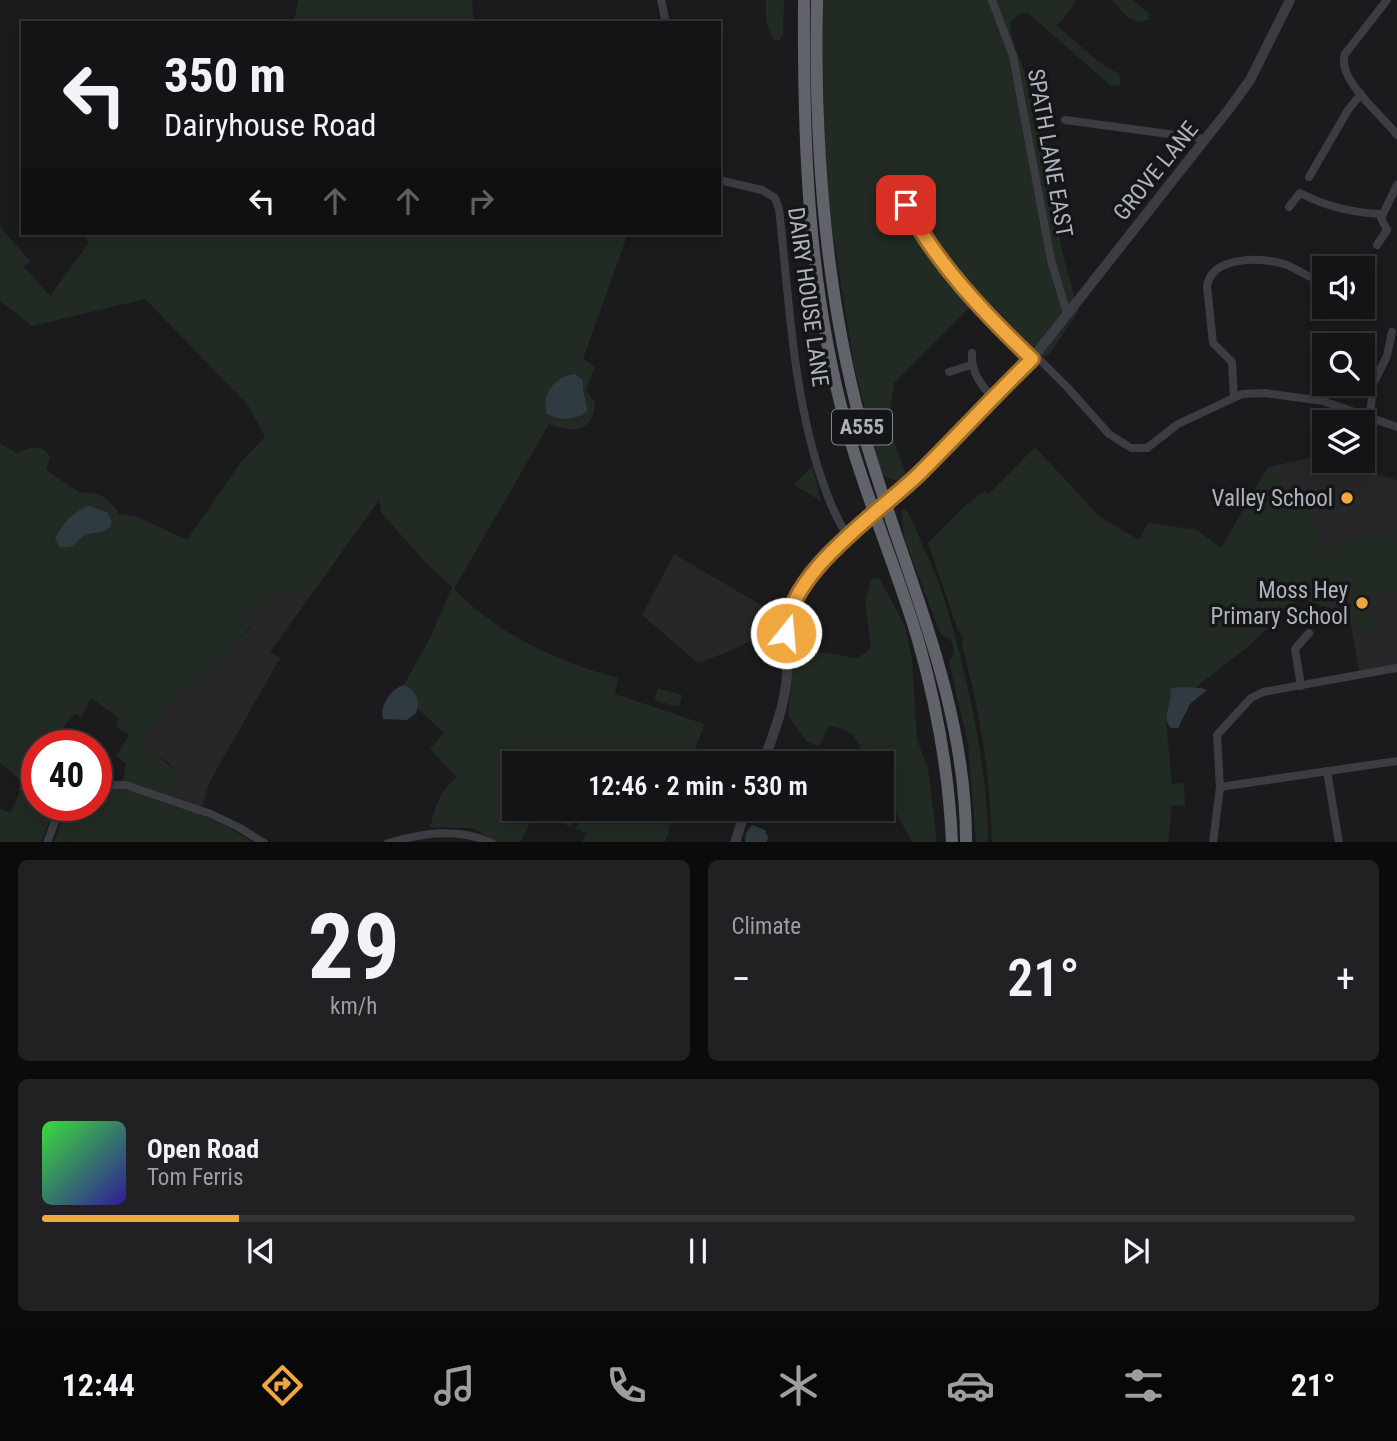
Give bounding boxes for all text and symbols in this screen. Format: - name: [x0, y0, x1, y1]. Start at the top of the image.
- text: 350 m: [164, 47, 286, 104]
- icon: left: [49, 49, 140, 140]
- street label: SPATH LANE EAST: [1022, 67, 1078, 239]
- text: Dairyhouse Road: [164, 106, 376, 144]
- street label: GROVE LANE: [1108, 116, 1204, 226]
- pin: [876, 175, 936, 235]
- icon: left: [243, 182, 281, 220]
- icon: ahead: [316, 182, 354, 220]
- icon: ahead: [389, 182, 427, 220]
- icon: right: [462, 182, 500, 220]
- icon: arrive: [887, 186, 925, 224]
- street label: DAIRY HOUSE LANE: [782, 206, 834, 388]
- map controls: [1312, 256, 1375, 473]
- button: sound: [1312, 256, 1375, 319]
- button: search: [1312, 333, 1375, 396]
- road number: A555: [832, 410, 892, 444]
- button: layers: [1312, 410, 1375, 473]
- place label: Valley School: [1212, 485, 1333, 512]
- marker: Valley School: [1339, 490, 1355, 506]
- place label: Moss Hey Primary School: [1211, 577, 1348, 630]
- marker: Moss Hey Primary School: [1354, 595, 1370, 611]
- position arrow: [749, 596, 823, 670]
- speed limit sign: 40: [21, 730, 112, 821]
- text: 12:46 · 2 min · 530 m: [588, 771, 808, 801]
- text: 29: [308, 894, 400, 1000]
- text: Climate: [732, 913, 801, 940]
- text: 21°: [1007, 948, 1079, 1009]
- text: −: [732, 957, 751, 1001]
- text: +: [1336, 957, 1355, 1001]
- text: km/h: [330, 993, 377, 1020]
- text: Open Road: [147, 1134, 259, 1164]
- text: Tom Ferris: [147, 1164, 243, 1191]
- icon: previous: [242, 1232, 280, 1270]
- icon: pause: [679, 1232, 717, 1270]
- icon: next: [1117, 1232, 1155, 1270]
- icon: directions: [258, 1361, 307, 1410]
- icon: music: [430, 1361, 479, 1410]
- icon: phone: [602, 1361, 651, 1410]
- icon: climate: [774, 1361, 823, 1410]
- icon: car: [946, 1361, 995, 1410]
- icon: filters: [1119, 1361, 1168, 1410]
- text: 12:44: [62, 1366, 135, 1404]
- text: 21°: [1291, 1366, 1335, 1404]

